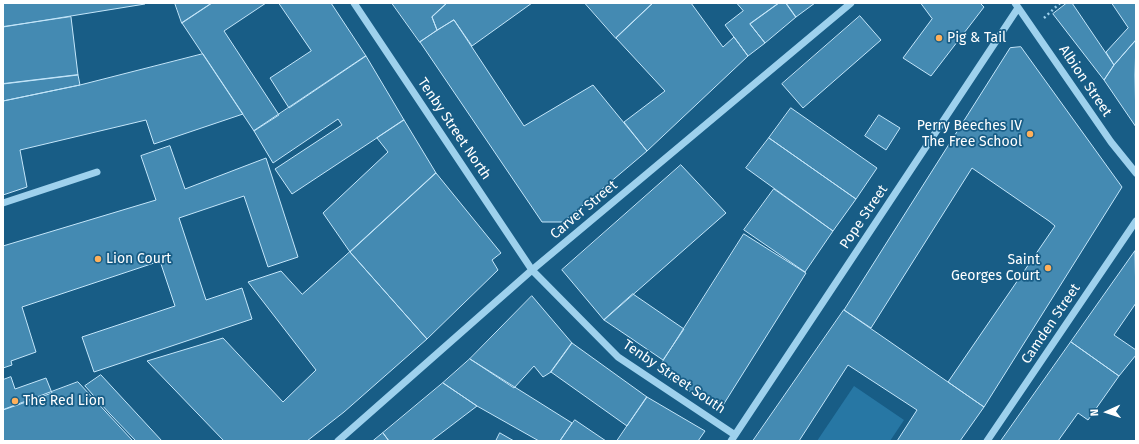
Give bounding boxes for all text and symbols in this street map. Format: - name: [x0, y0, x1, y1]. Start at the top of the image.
- place label: Pig & Tail: [947, 30, 1006, 46]
- marker: Pig & Tail: [934, 33, 944, 43]
- street label: Albion Street: [1055, 42, 1115, 120]
- street label: Tenby Street North: [414, 75, 494, 183]
- place label: Perry Beeches IV The Free School: [917, 118, 1022, 150]
- marker: Perry Beeches IV The Free School: [1025, 129, 1035, 139]
- street label: Carver Street: [547, 177, 621, 243]
- street label: Pope Street: [836, 182, 892, 252]
- place label: Lion Court: [106, 251, 171, 267]
- place label: Saint Georges Court: [951, 252, 1040, 284]
- marker: Lion Court: [93, 254, 103, 264]
- marker: Saint Georges Court: [1043, 263, 1053, 273]
- street label: Camden Street: [1018, 281, 1084, 367]
- street label: Tenby Street South: [620, 336, 728, 418]
- north arrow: [1087, 392, 1127, 432]
- place label: The Red Lion: [23, 393, 105, 409]
- marker: The Red Lion: [10, 396, 20, 406]
- text: N: [1088, 409, 1101, 417]

